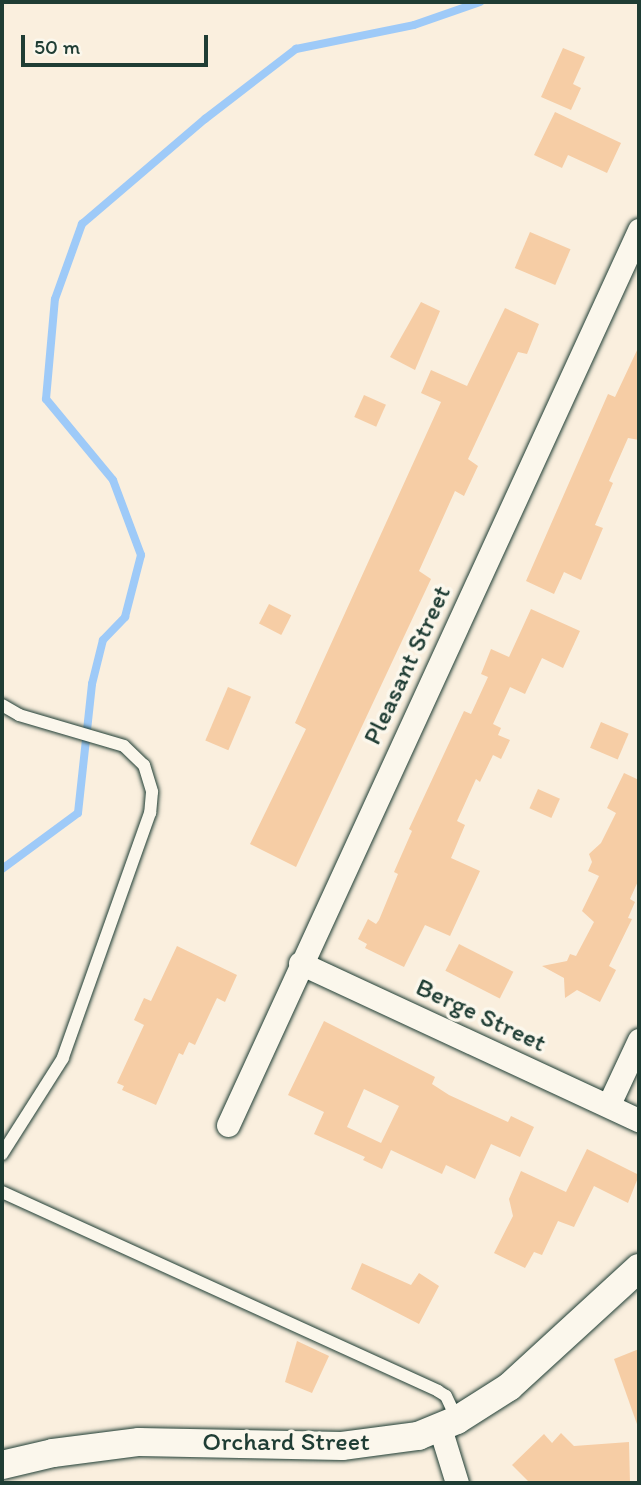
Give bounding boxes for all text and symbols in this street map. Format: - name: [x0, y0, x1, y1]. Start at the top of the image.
- scale bar: [24, 21, 212, 65]
- text: 50 m: [34, 34, 80, 59]
- street label: Pleasant Street: [357, 581, 457, 749]
- street label: Berge Street: [411, 971, 551, 1059]
- street label: Orchard Street: [202, 1426, 370, 1458]

